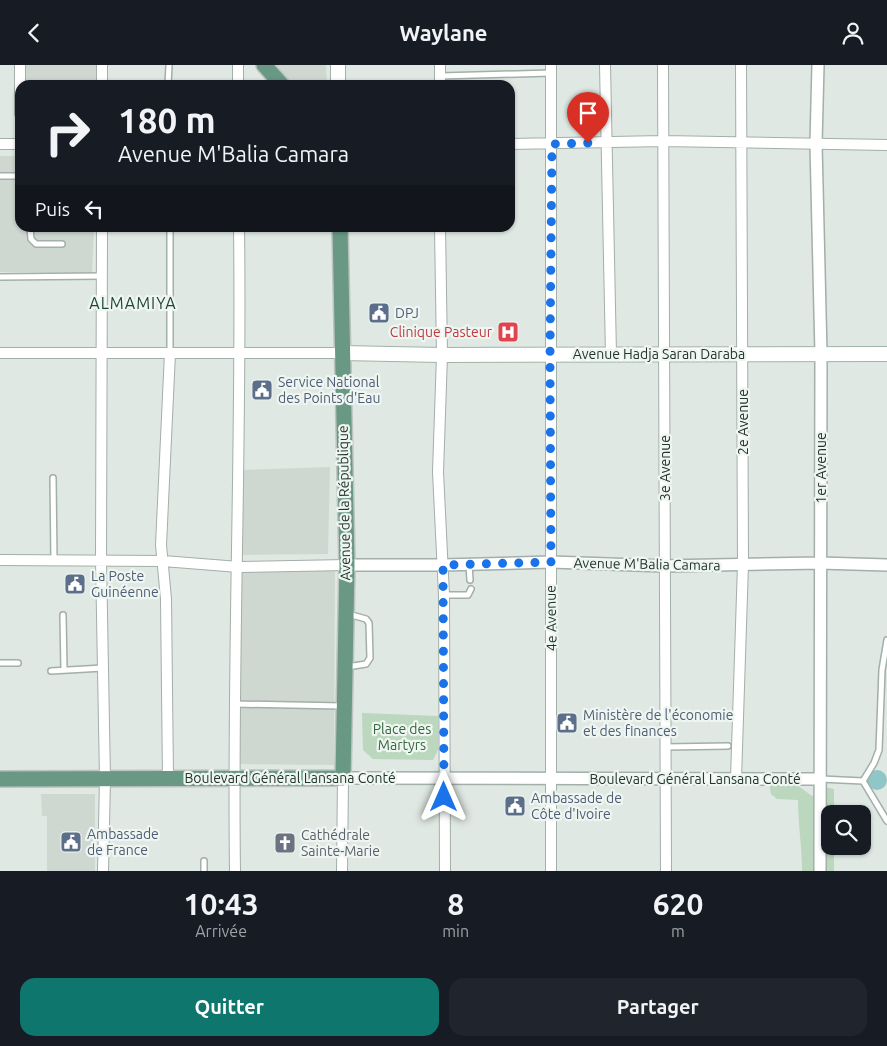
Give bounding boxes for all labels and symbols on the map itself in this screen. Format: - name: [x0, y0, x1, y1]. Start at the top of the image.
- pin: [567, 92, 609, 143]
- district label: ALMAMIYA: [89, 294, 177, 312]
- public building icon: DPJ: [367, 301, 391, 325]
- place label: DPJ: [395, 305, 419, 321]
- hospital icon: Clinique Pasteur: [496, 320, 520, 344]
- place label: Clinique Pasteur: [390, 324, 493, 340]
- street label: Avenue Hadja Saran Daraba: [573, 346, 745, 362]
- place label: Service National des Points d'Eau: [278, 374, 380, 406]
- public building icon: Service National des Points d'Eau: [250, 378, 274, 402]
- street label: 2e Avenue: [735, 389, 751, 455]
- street label: Avenue de la République: [335, 425, 353, 581]
- street label: 1er Avenue: [813, 432, 829, 504]
- street label: 3e Avenue: [657, 435, 673, 501]
- street label: Avenue M'Balia Camara: [573, 555, 721, 573]
- place label: La Poste Guinéenne: [91, 568, 159, 600]
- public building icon: La Poste Guinéenne: [63, 572, 87, 596]
- street label: 4e Avenue: [542, 585, 560, 651]
- place label: Ministère de l'économie et des finances: [583, 707, 733, 739]
- public building icon: Ministère de l'économie et des finances: [555, 711, 579, 735]
- park label: Place des Martyrs: [373, 721, 431, 753]
- street label: Boulevard Général Lansana Conté: [184, 770, 396, 786]
- position arrow: [417, 770, 469, 822]
- street label: Boulevard Général Lansana Conté: [589, 771, 801, 787]
- place label: Ambassade de Côte d'Ivoire: [531, 790, 622, 822]
- public building icon: Ambassade de Côte d'Ivoire: [503, 794, 527, 818]
- place label: Ambassade de France: [87, 826, 159, 858]
- place label: Cathédrale Sainte-Marie: [301, 827, 380, 859]
- public building icon: Ambassade de France: [59, 830, 83, 854]
- church icon: Cathédrale Sainte-Marie: [273, 831, 297, 855]

